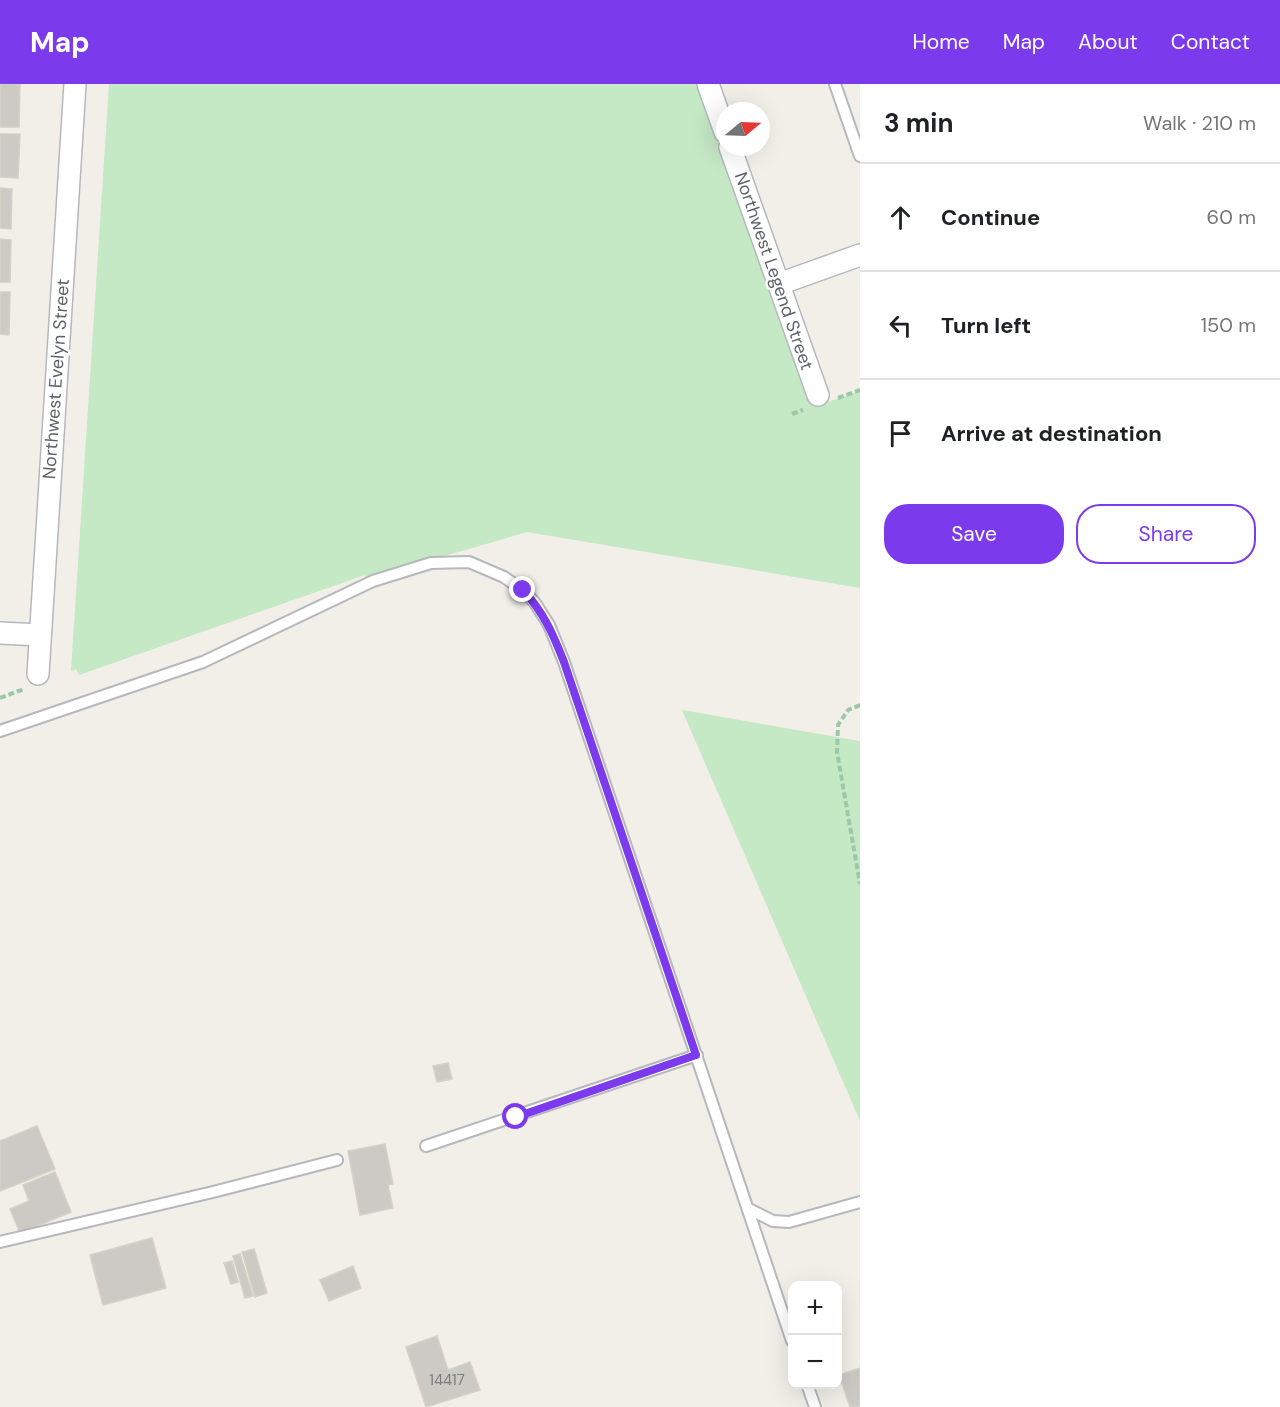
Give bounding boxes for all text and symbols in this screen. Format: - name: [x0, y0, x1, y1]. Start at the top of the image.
- text: Map: [30, 24, 90, 61]
- text: Home: [912, 28, 970, 56]
- text: Map: [1003, 28, 1045, 56]
- text: About: [1078, 28, 1138, 56]
- text: Contact: [1171, 28, 1250, 56]
- north arrow: [716, 102, 770, 156]
- text: 3 min: [884, 106, 953, 140]
- text: Walk · 210 m: [1143, 110, 1256, 136]
- street label: Northwest Legend Street: [729, 169, 819, 373]
- icon: ahead: [884, 201, 917, 234]
- text: Continue: [941, 203, 1040, 232]
- text: 60 m: [1207, 204, 1256, 230]
- street label: Northwest Evelyn Street: [37, 278, 75, 480]
- icon: left: [884, 309, 917, 342]
- text: Turn left: [941, 311, 1031, 340]
- text: 150 m: [1201, 312, 1256, 338]
- icon: arrive: [884, 417, 917, 450]
- text: Arrive at destination: [941, 419, 1162, 448]
- button: Save: [884, 504, 1064, 564]
- button: Share: [1076, 504, 1256, 564]
- route end: [509, 576, 535, 602]
- route start: [502, 1103, 528, 1129]
- map controls: [788, 1281, 842, 1389]
- button: +: [788, 1281, 842, 1335]
- button: −: [788, 1335, 842, 1389]
- house number: 14417: [429, 1370, 465, 1390]

